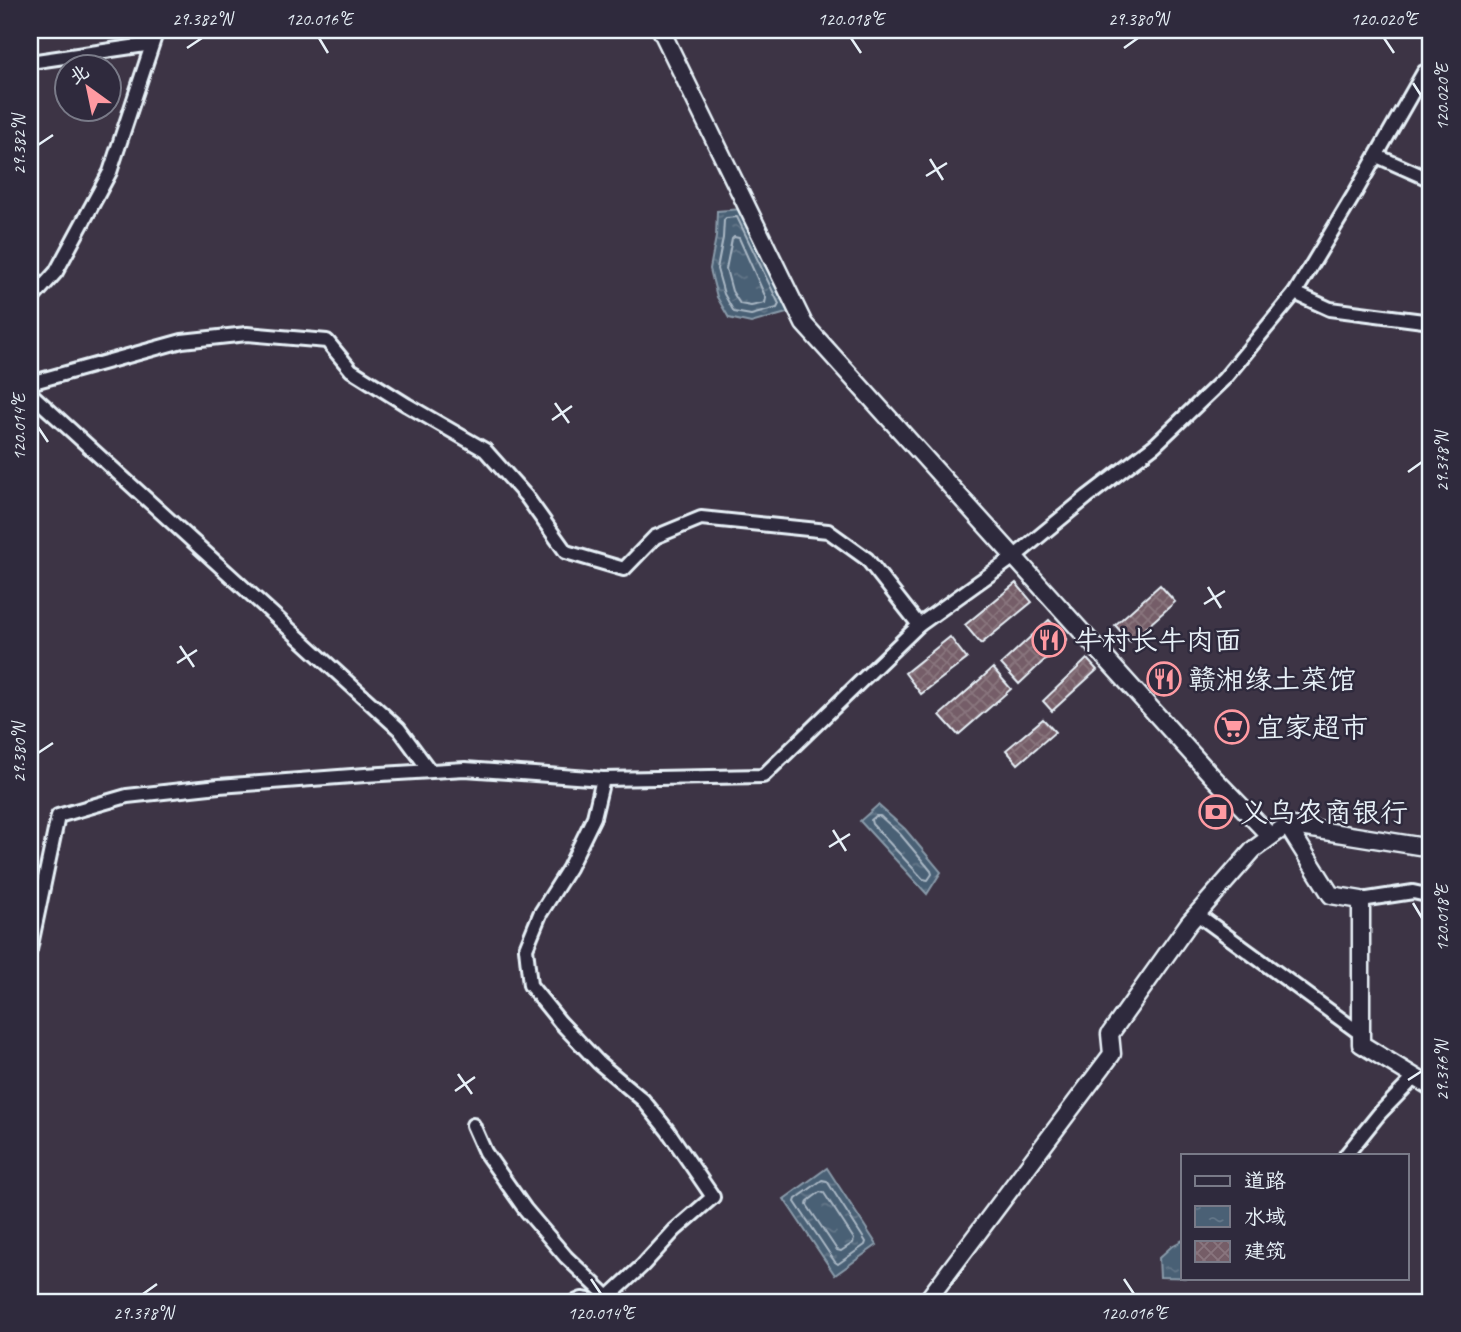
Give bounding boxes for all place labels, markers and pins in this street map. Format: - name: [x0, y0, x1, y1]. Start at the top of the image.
- restaurant icon: 牛村长牛肉面: [1030, 621, 1068, 659]
- place label: 牛村长牛肉面: [1074, 623, 1242, 658]
- restaurant icon: 赣湘缘土菜馆: [1145, 660, 1183, 698]
- place label: 赣湘缘土菜馆: [1188, 662, 1356, 697]
- supermarket icon: 宜家超市: [1213, 708, 1251, 746]
- place label: 宜家超市: [1256, 710, 1368, 745]
- bank icon: 义乌农商银行: [1197, 793, 1235, 831]
- place label: 义乌农商银行: [1240, 795, 1408, 830]

